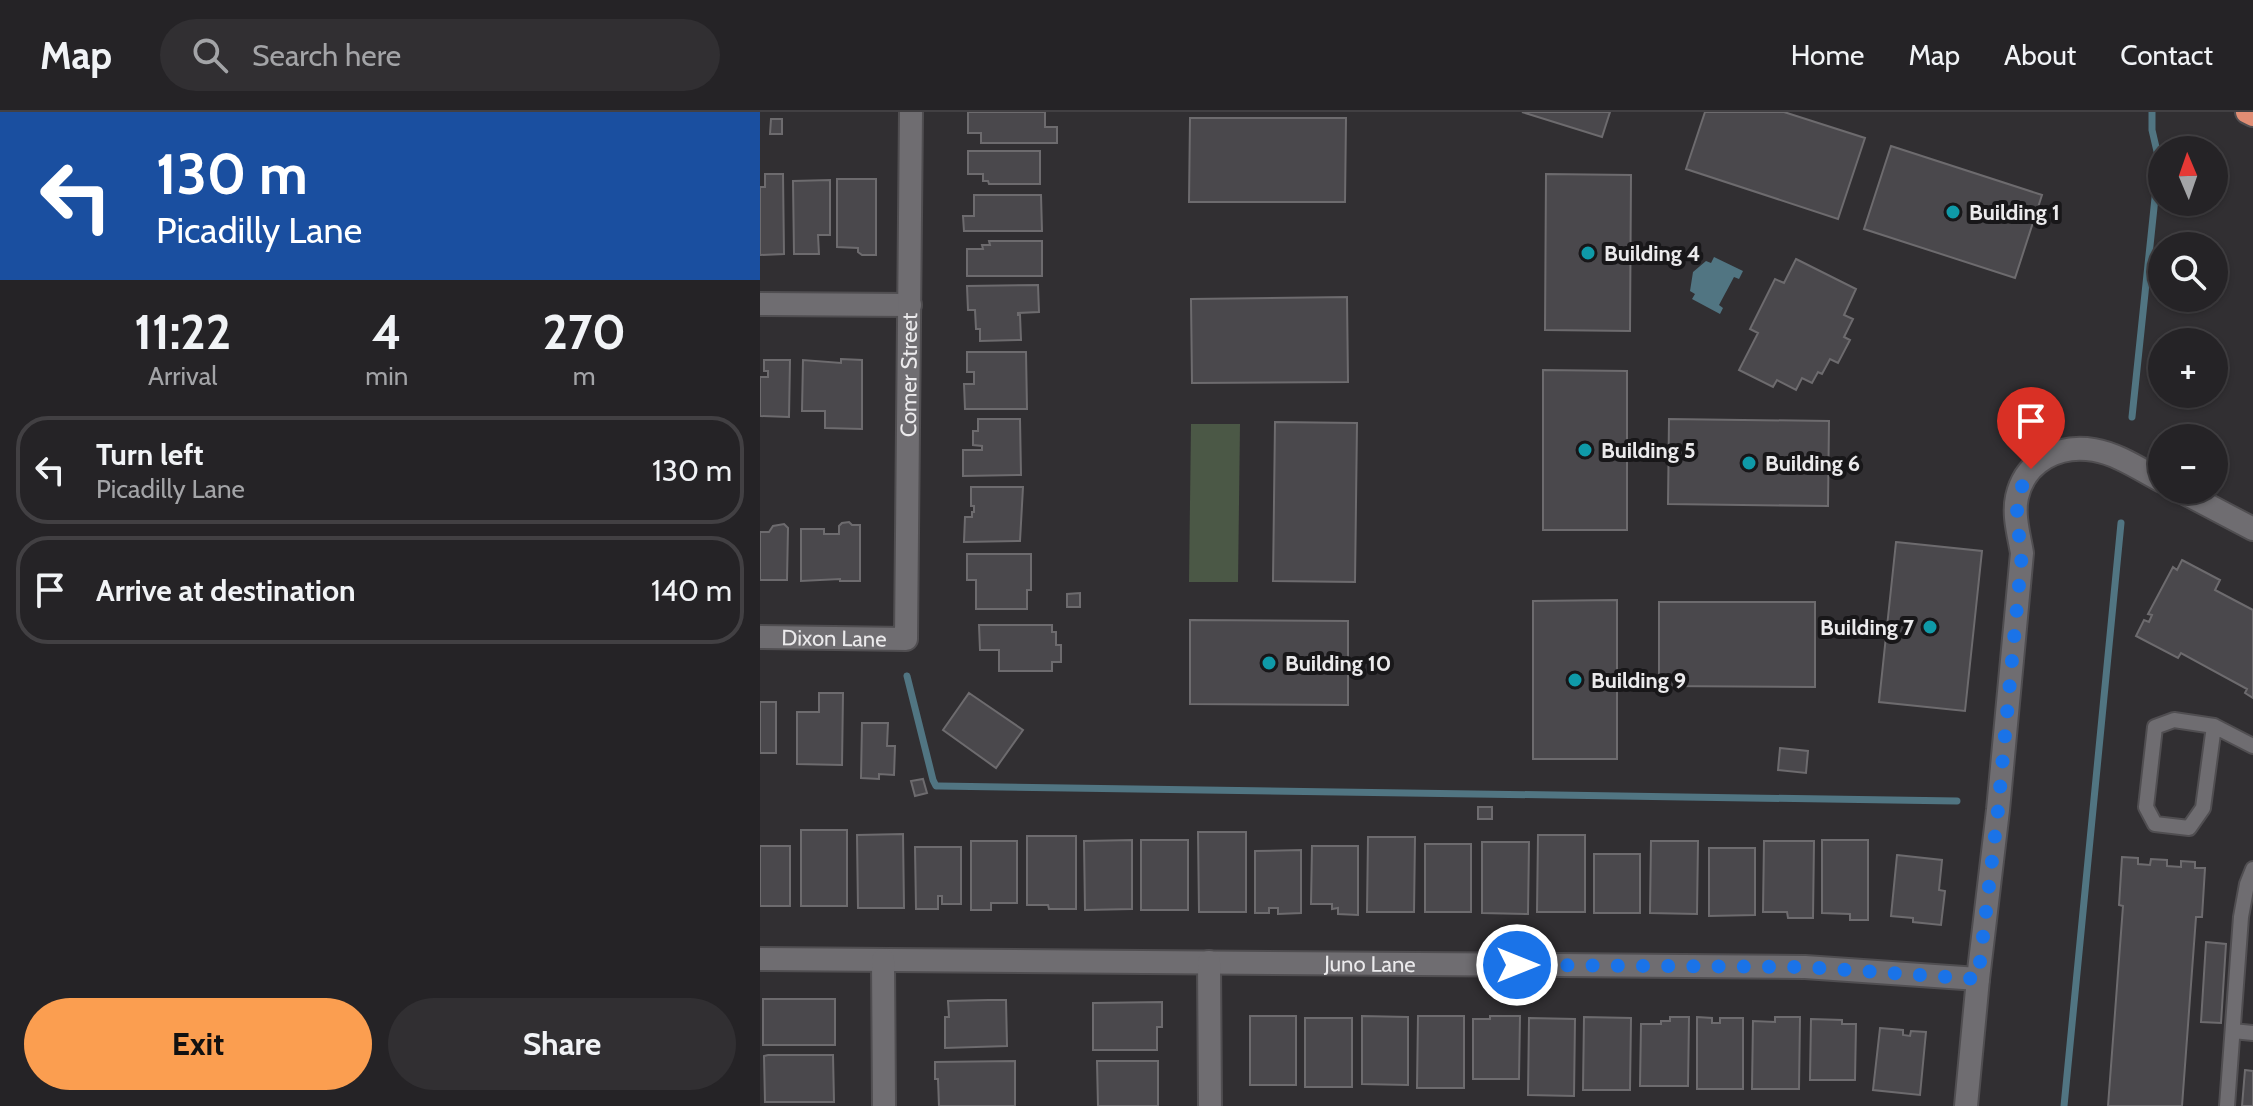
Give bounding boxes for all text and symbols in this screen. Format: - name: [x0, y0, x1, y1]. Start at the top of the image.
- search box: [160, 19, 720, 91]
- text: Map: [40, 32, 112, 79]
- icon: search: [188, 33, 232, 77]
- text: Search here: [252, 37, 401, 74]
- text: Home: [1791, 38, 1864, 72]
- text: Map: [1908, 38, 1960, 72]
- text: About: [2004, 38, 2076, 72]
- text: Contact: [2120, 38, 2213, 72]
- north arrow: [2148, 136, 2228, 216]
- map controls: [2148, 136, 2228, 504]
- text: 130 m: [156, 140, 308, 208]
- icon: left: [24, 144, 128, 248]
- place label: Building 1: [1969, 199, 2060, 226]
- marker: Building 1: [1944, 203, 1962, 221]
- text: Picadilly Lane: [156, 208, 362, 252]
- button: search: [2148, 232, 2228, 312]
- place label: Building 4: [1604, 240, 1700, 267]
- marker: Building 4: [1579, 244, 1597, 262]
- text: 11:22: [134, 303, 231, 361]
- text: 4: [372, 303, 402, 361]
- text: 270: [542, 303, 626, 361]
- street label: Comer Street: [895, 312, 923, 437]
- button: +: [2148, 328, 2228, 408]
- text: Arrival: [148, 360, 217, 392]
- text: min: [365, 360, 408, 392]
- text: m: [573, 360, 596, 392]
- pin: [1997, 387, 2065, 469]
- icon: arrive: [2009, 399, 2053, 443]
- button: −: [2148, 424, 2228, 504]
- text: Turn left: [96, 436, 204, 473]
- place label: Building 5: [1601, 437, 1696, 464]
- marker: Building 5: [1576, 441, 1594, 459]
- icon: left: [28, 448, 72, 492]
- place label: Building 6: [1765, 450, 1860, 477]
- text: 130 m: [652, 452, 732, 489]
- marker: Building 6: [1740, 454, 1758, 472]
- text: Picadilly Lane: [96, 473, 245, 505]
- icon: arrive: [28, 568, 72, 612]
- text: Arrive at destination: [96, 572, 356, 609]
- text: 140 m: [651, 572, 732, 609]
- place label: Building 7: [1820, 614, 1915, 641]
- marker: Building 7: [1921, 618, 1939, 636]
- street label: Dixon Lane: [781, 624, 887, 653]
- place label: Building 10: [1285, 650, 1391, 677]
- marker: Building 10: [1260, 654, 1278, 672]
- place label: Building 9: [1591, 667, 1686, 694]
- marker: Building 9: [1566, 671, 1584, 689]
- position arrow: [1475, 923, 1559, 1007]
- street label: Juno Lane: [1323, 950, 1416, 978]
- button: Exit: [24, 998, 372, 1090]
- button: Share: [388, 998, 736, 1090]

